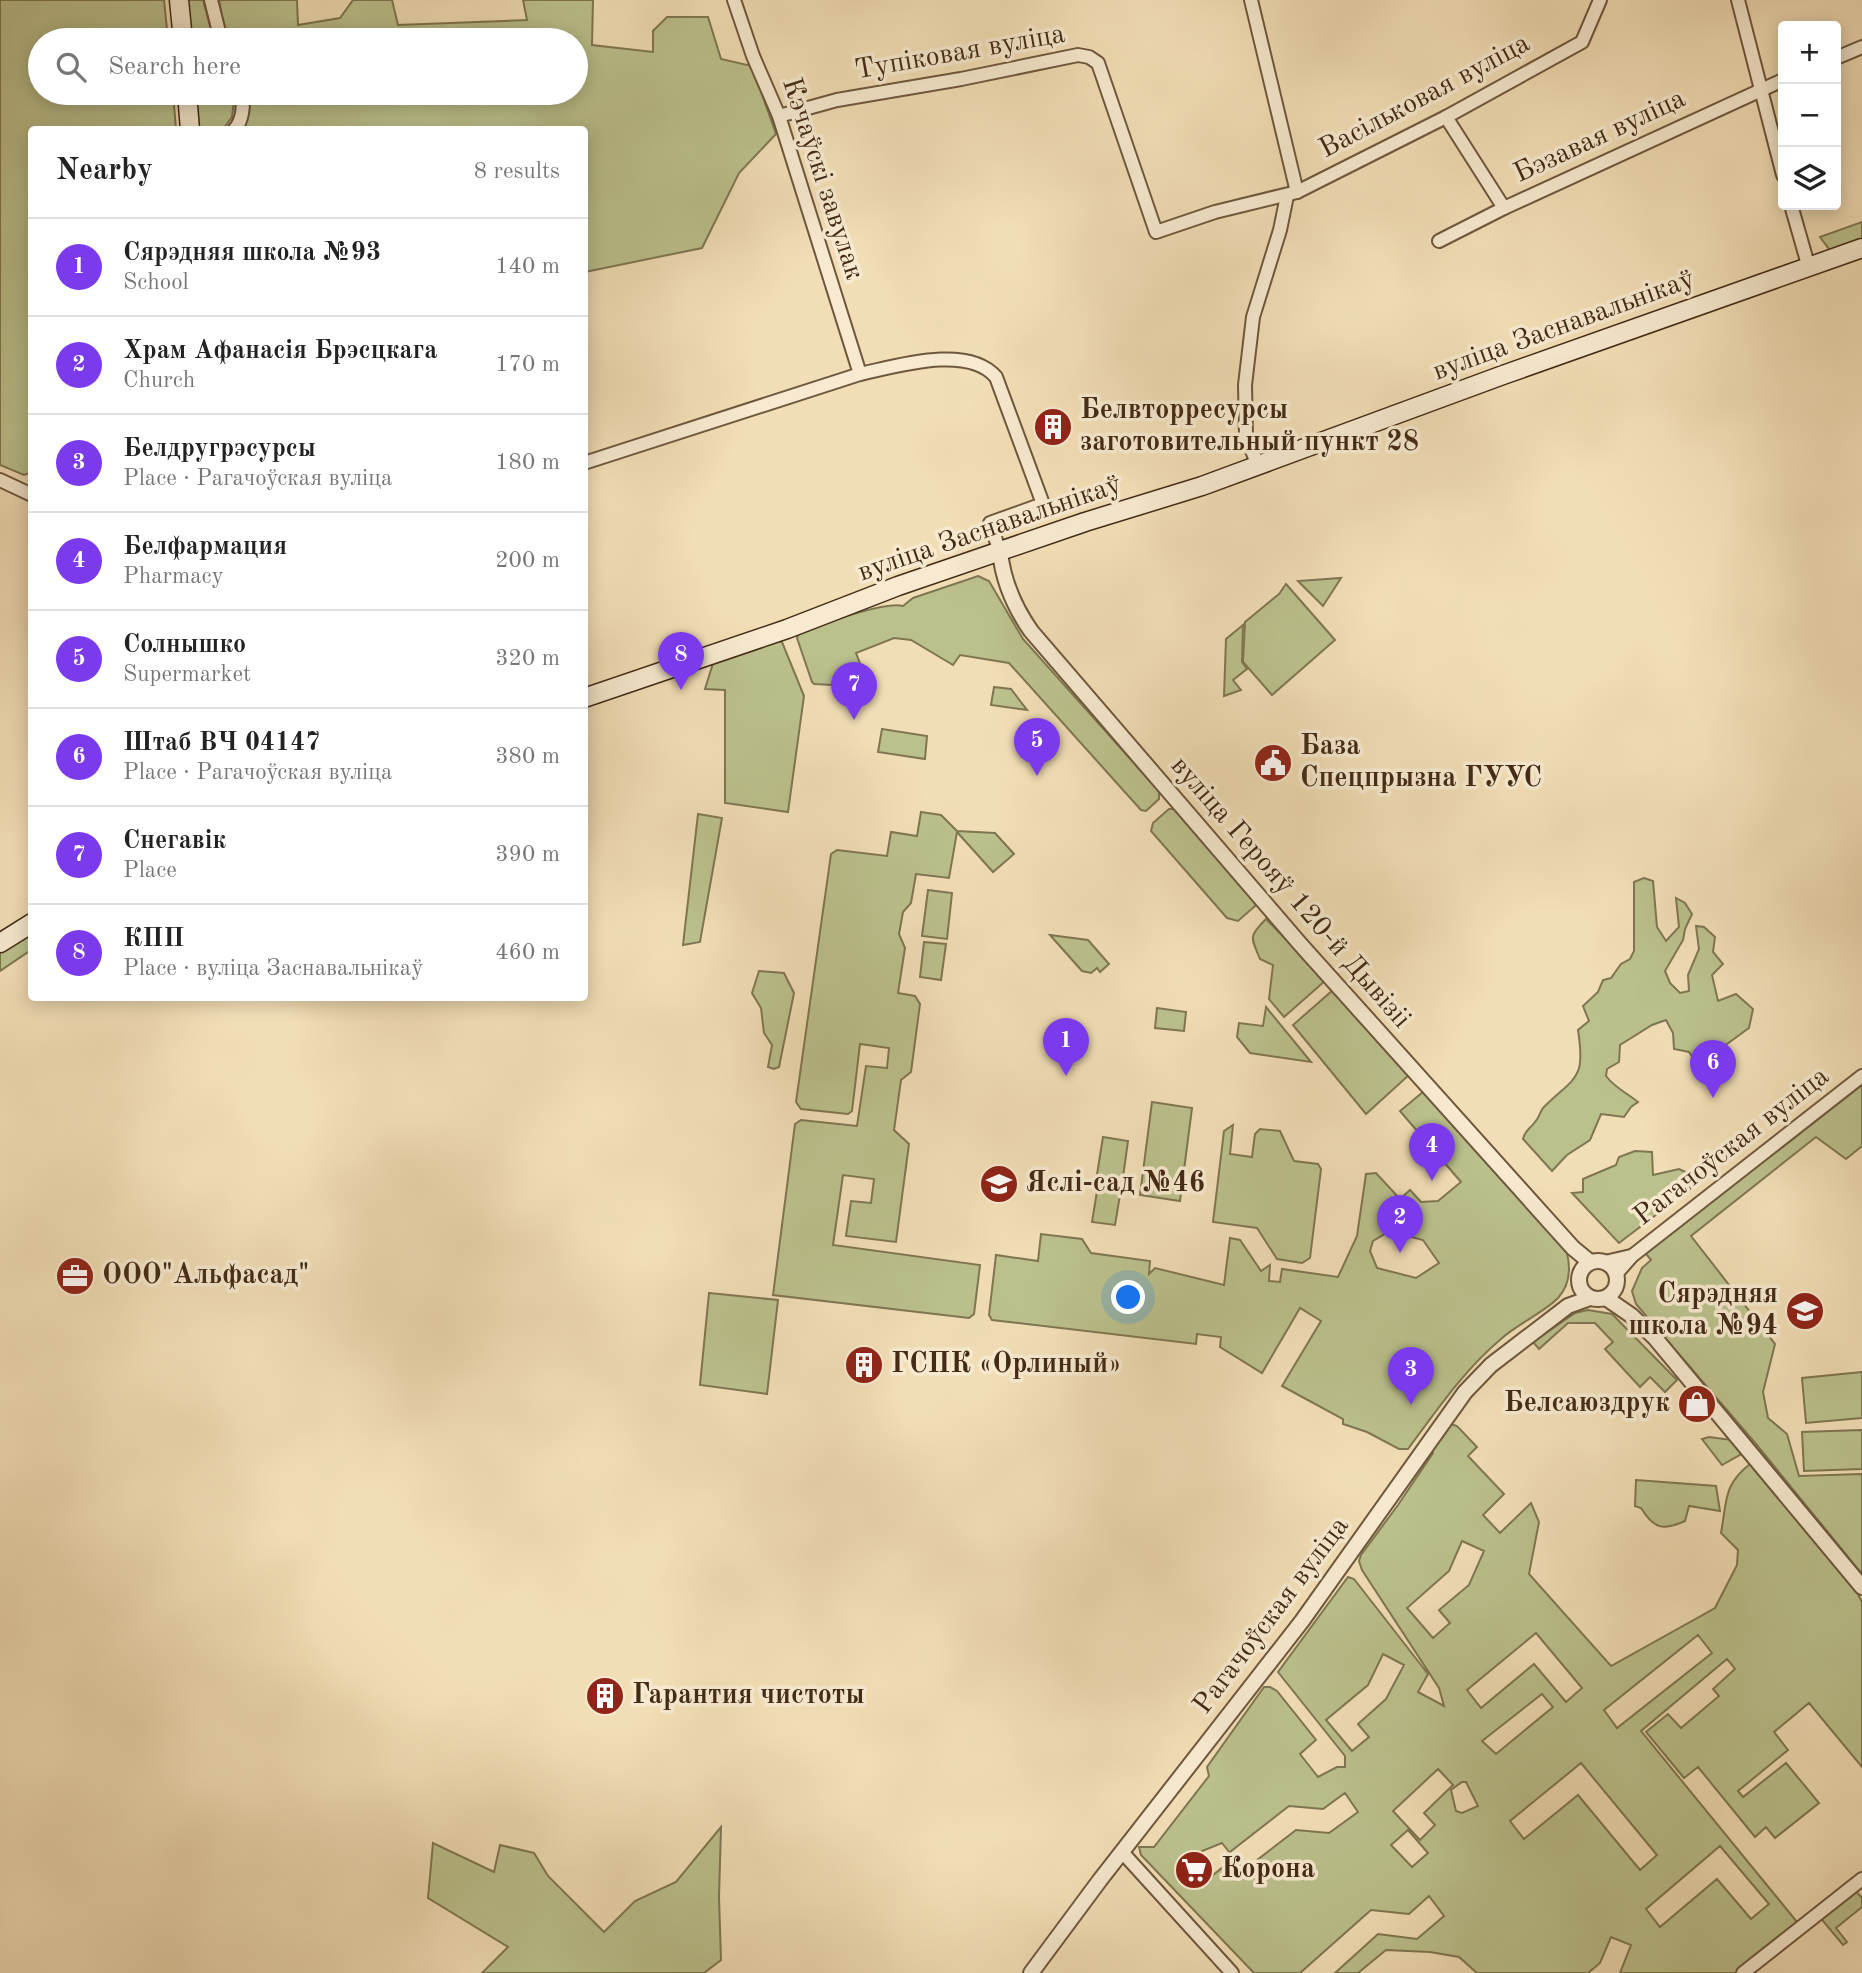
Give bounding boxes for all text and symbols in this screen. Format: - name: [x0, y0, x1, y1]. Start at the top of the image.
- street label: Тупіковая вуліца: [853, 21, 1067, 85]
- map controls: [1778, 21, 1841, 210]
- button: +: [1778, 21, 1841, 84]
- search box: [28, 28, 588, 105]
- street label: Васільковая вуліца: [1315, 30, 1535, 164]
- icon: search: [52, 48, 90, 86]
- text: Search here: [108, 54, 241, 80]
- street label: Кэчаўскі завулак: [776, 75, 868, 283]
- button: −: [1778, 84, 1841, 147]
- street label: Бэзавая вуліца: [1510, 85, 1690, 189]
- button: layers: [1778, 147, 1841, 210]
- text: Nearby: [56, 156, 153, 186]
- text: 8 results: [474, 160, 560, 183]
- text: Сярэдняя школа №93: [123, 240, 381, 266]
- text: 1: [72, 255, 86, 278]
- text: 140 m: [495, 255, 560, 278]
- street label: вуліца Заснавальнікаў: [1429, 265, 1699, 386]
- text: School: [123, 271, 189, 294]
- text: Храм Афанасія Брэсцкага: [123, 338, 438, 364]
- text: 2: [72, 353, 86, 376]
- text: 170 m: [495, 353, 560, 376]
- text: Church: [123, 369, 195, 392]
- place label: Белвторресурсы заготовительный пункт 28: [1080, 397, 1419, 457]
- building icon: Белвторресурсы заготовительный пункт 28: [1032, 406, 1074, 448]
- text: Белдругрэсурсы: [123, 436, 316, 462]
- text: 3: [72, 451, 86, 474]
- text: 180 m: [495, 451, 560, 474]
- text: Place · Рагачоўская вуліца: [123, 467, 392, 490]
- street label: вуліца Заснавальнікаў: [855, 471, 1126, 587]
- text: Белфармация: [123, 534, 287, 560]
- text: 4: [72, 549, 86, 572]
- text: 200 m: [495, 549, 560, 572]
- text: Pharmacy: [123, 565, 224, 588]
- text: Солнышко: [123, 632, 246, 658]
- pin: 8: [658, 632, 704, 690]
- text: 5: [72, 647, 86, 670]
- text: 320 m: [495, 647, 560, 670]
- pin: 7: [831, 662, 877, 720]
- text: Supermarket: [123, 663, 251, 686]
- pin: 5: [1014, 718, 1060, 776]
- text: Штаб ВЧ 04147: [123, 730, 320, 756]
- place label: База Спецпрызна ГУУС: [1300, 733, 1542, 793]
- public building icon: База Спецпрызна ГУУС: [1252, 742, 1294, 784]
- text: 6: [72, 745, 86, 768]
- text: 380 m: [495, 745, 560, 768]
- street label: вуліца Герояў 120-й Дывізіі: [1165, 752, 1415, 1034]
- text: Place · Рагачоўская вуліца: [123, 761, 392, 784]
- text: Снегавік: [123, 828, 226, 854]
- text: 7: [72, 843, 86, 866]
- text: 390 m: [495, 843, 560, 866]
- text: Place: [123, 859, 177, 882]
- text: КПП: [123, 926, 184, 952]
- text: 8: [72, 941, 86, 964]
- text: 460 m: [495, 941, 560, 964]
- text: Place · вуліца Заснавальнікаў: [123, 957, 423, 980]
- pin: 1: [1043, 1018, 1089, 1076]
- pin: 6: [1690, 1040, 1736, 1098]
- street label: Рагачоўская вуліца: [1629, 1062, 1835, 1232]
- pin: 4: [1409, 1123, 1455, 1181]
- school or university icon: Яслі-сад №46: [978, 1163, 1020, 1205]
- place label: Яслі-сад №46: [1026, 1169, 1205, 1198]
- pin: 2: [1377, 1195, 1423, 1253]
- office icon: ООО"Альфасад": [54, 1255, 96, 1297]
- place label: ООО"Альфасад": [102, 1261, 309, 1290]
- your location: [1111, 1280, 1145, 1314]
- place label: Сярэдняя школа №94: [1628, 1280, 1778, 1341]
- school or university icon: Сярэдняя школа №94: [1784, 1290, 1826, 1332]
- building icon: ГСПК «Орлиный»: [843, 1344, 885, 1386]
- pin: 3: [1388, 1347, 1434, 1405]
- place label: ГСПК «Орлиный»: [891, 1350, 1122, 1379]
- shop icon: Белсаюздрук: [1676, 1383, 1718, 1425]
- place label: Белсаюздрук: [1504, 1390, 1670, 1418]
- street label: Рагачоўская вуліца: [1189, 1512, 1355, 1720]
- building icon: Гарантия чистоты: [584, 1675, 626, 1717]
- place label: Гарантия чистоты: [632, 1682, 865, 1710]
- supermarket icon: Корона: [1173, 1849, 1215, 1891]
- place label: Корона: [1221, 1855, 1315, 1884]

